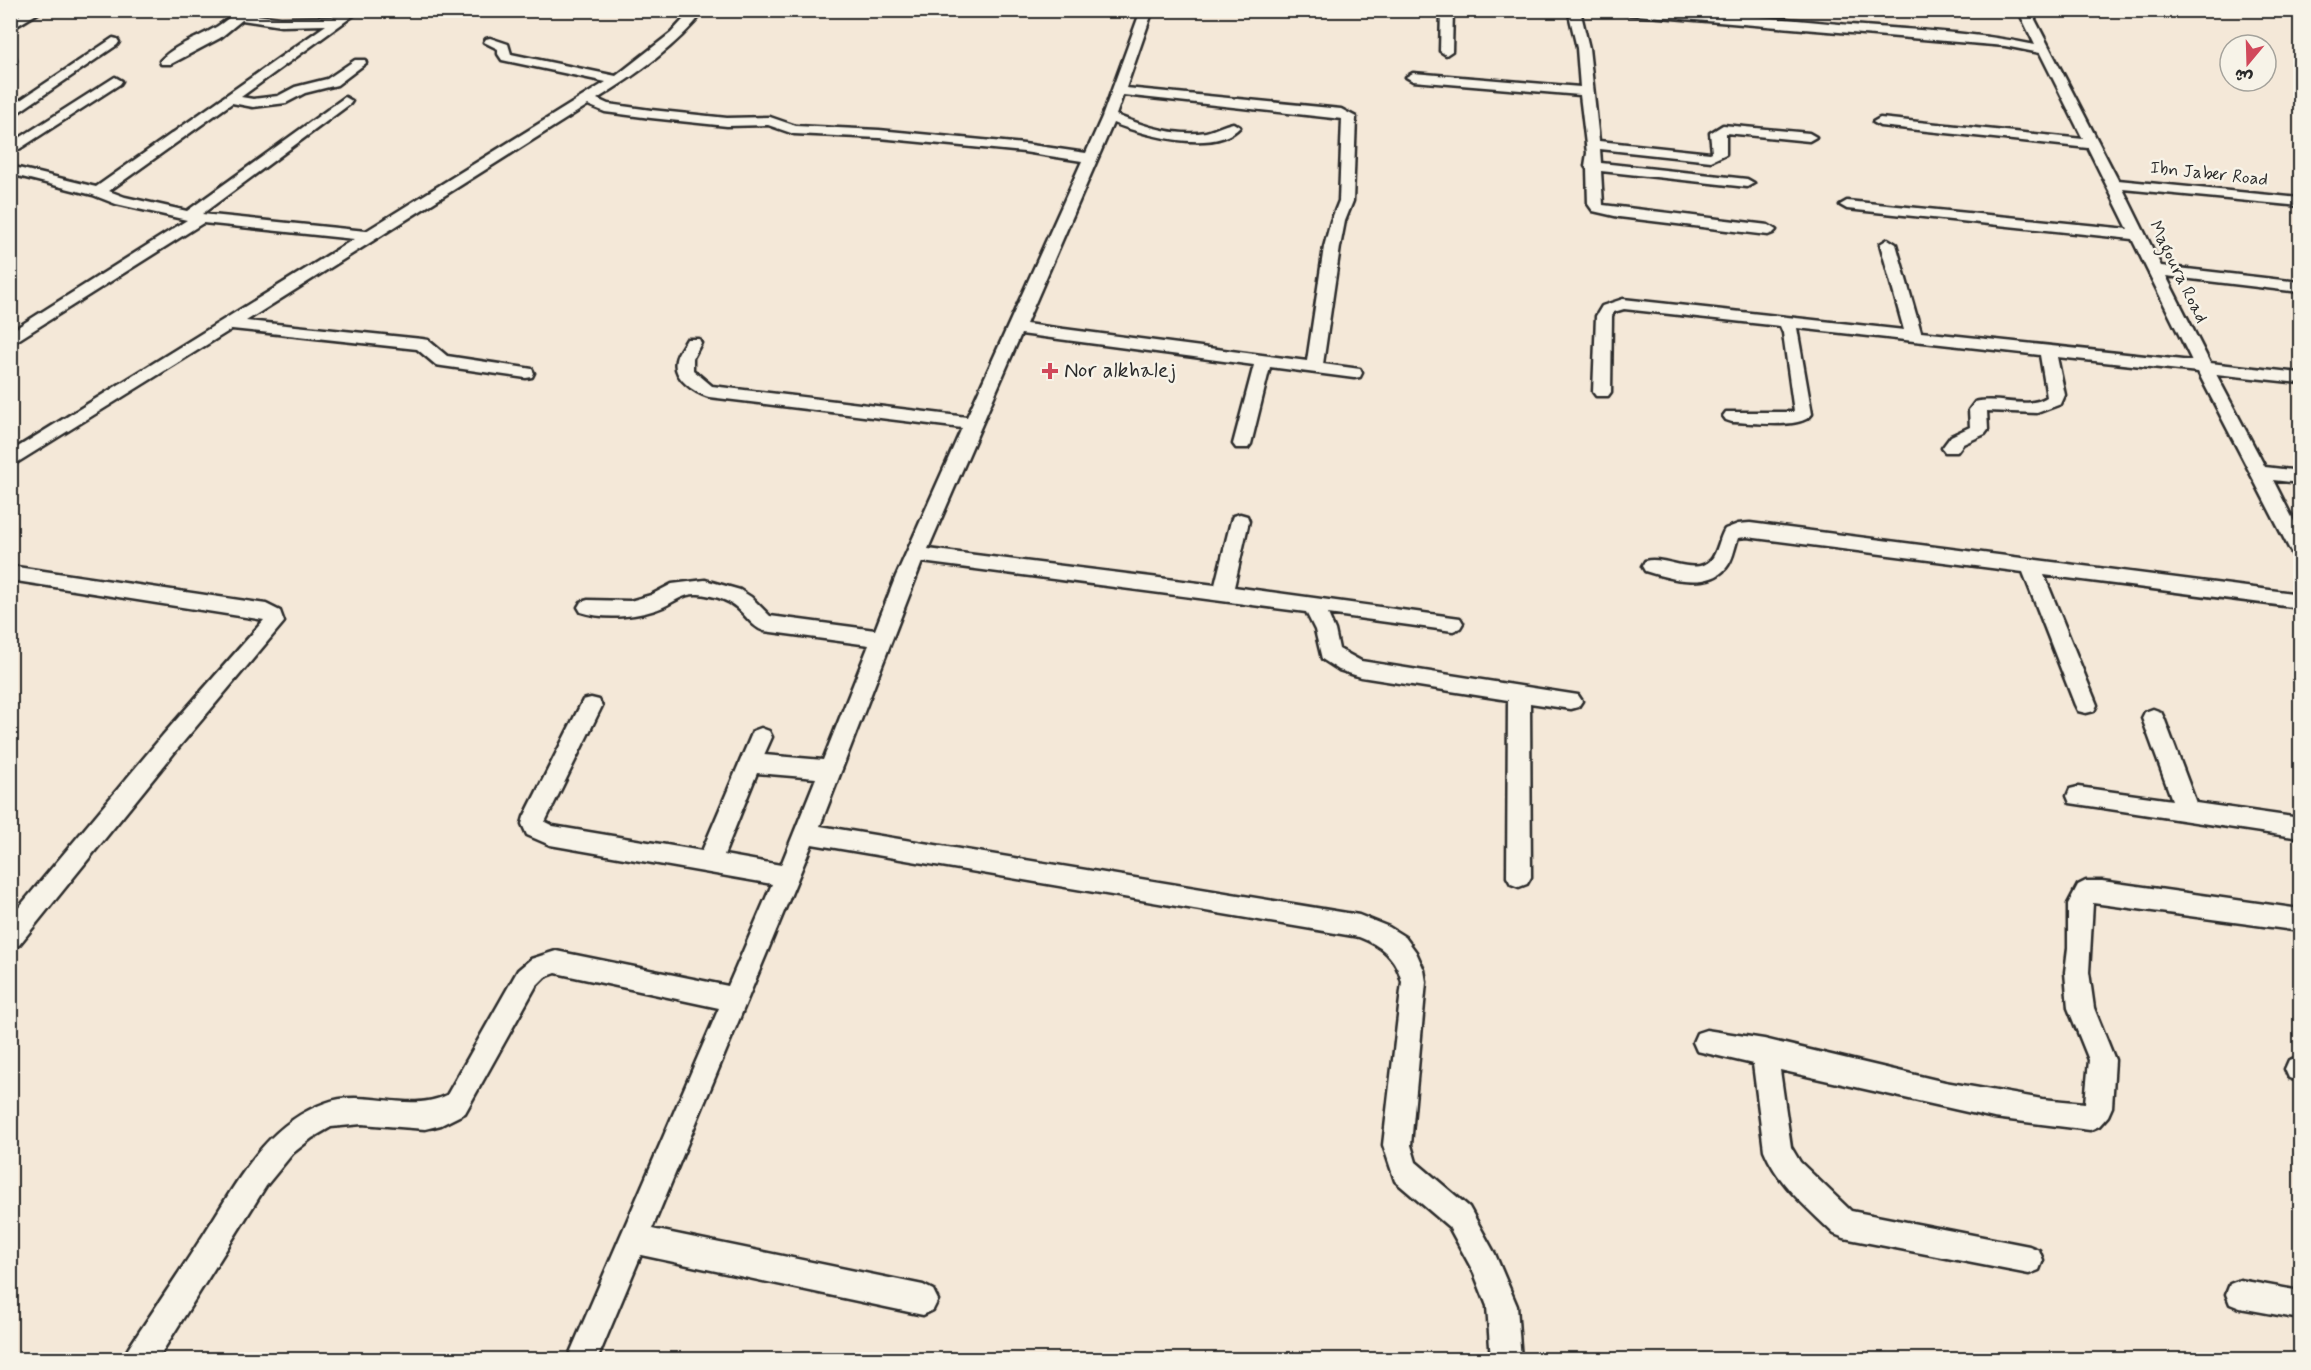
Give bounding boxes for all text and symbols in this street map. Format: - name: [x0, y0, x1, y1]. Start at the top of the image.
- north arrow: [2218, 33, 2278, 93]
- text: ش: [2232, 63, 2255, 89]
- street label: Ibn Jaber Road: [2149, 156, 2269, 192]
- street label: Magoura Road: [2141, 217, 2213, 328]
- place label: Nor alkhalej: [1064, 357, 1176, 385]
- marker: Nor alkhalej: [1041, 362, 1059, 380]

